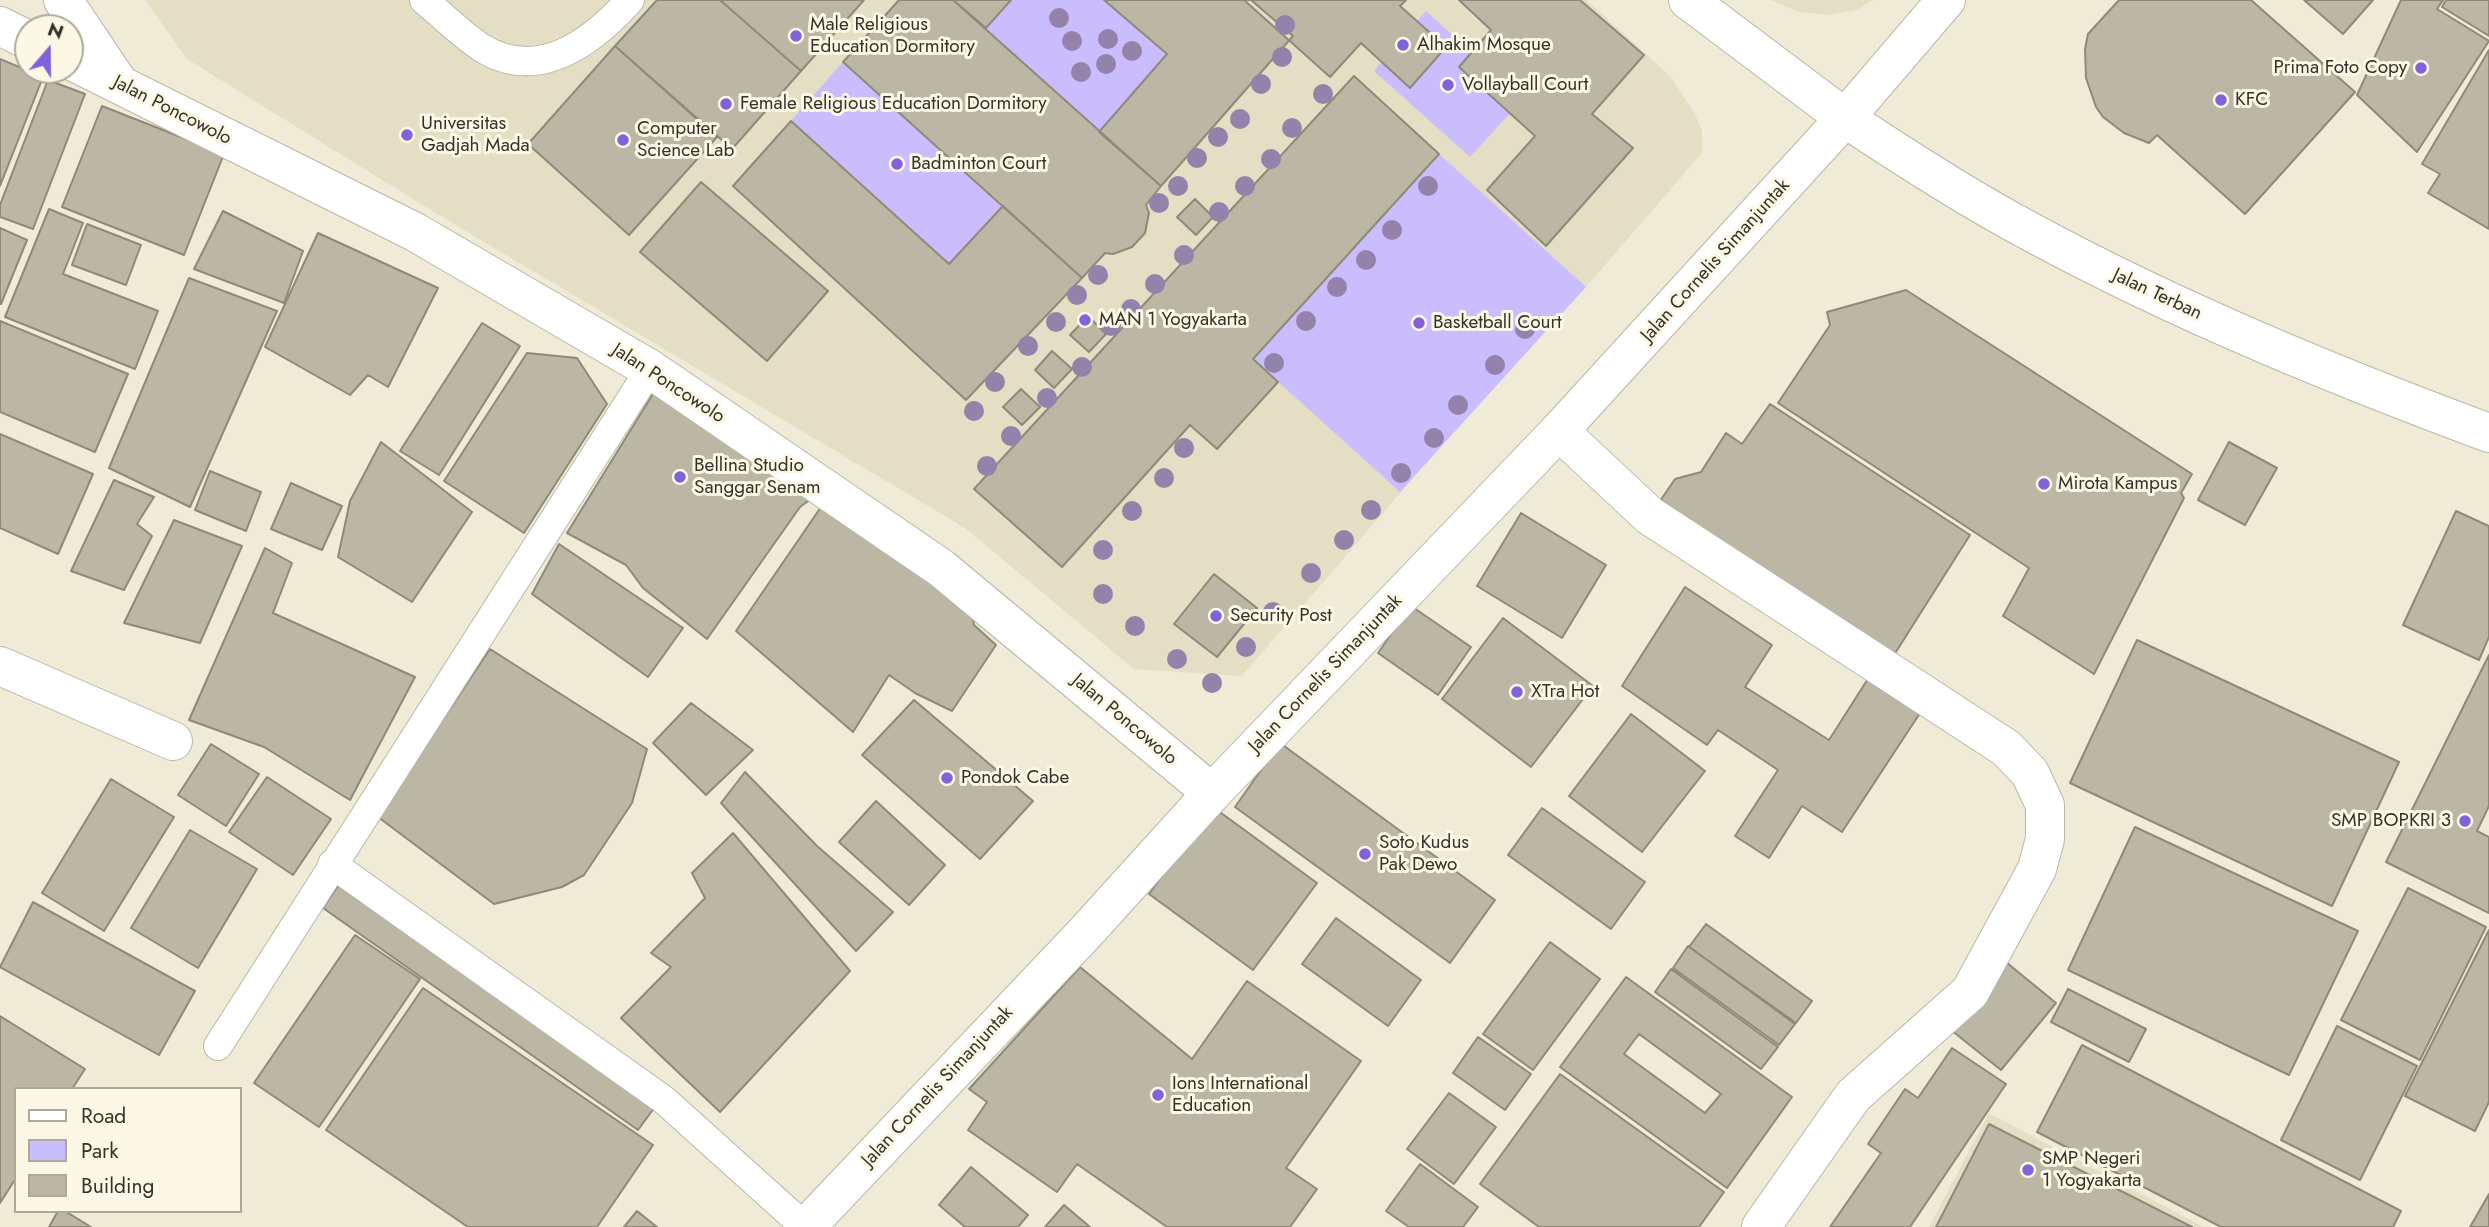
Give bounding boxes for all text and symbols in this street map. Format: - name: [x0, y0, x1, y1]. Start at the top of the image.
- north arrow: [14, 14, 84, 84]
- place label: Male Religious Education Dormitory: [810, 14, 975, 58]
- text: N: [44, 15, 67, 46]
- marker: Male Religious Education Dormitory: [788, 28, 804, 44]
- place label: Alhakim Mosque: [1417, 34, 1551, 56]
- marker: Alhakim Mosque: [1395, 37, 1411, 53]
- place label: Prima Foto Copy: [2274, 57, 2407, 79]
- marker: Prima Foto Copy: [2413, 60, 2429, 76]
- street label: Jalan Poncowolo: [109, 71, 235, 151]
- place label: Vollayball Court: [1462, 74, 1588, 96]
- marker: Vollayball Court: [1440, 77, 1456, 93]
- place label: KFC: [2235, 89, 2268, 111]
- marker: KFC: [2213, 92, 2229, 108]
- place label: Female Religious Education Dormitory: [740, 93, 1047, 115]
- marker: Female Religious Education Dormitory: [718, 96, 734, 112]
- place label: Universitas Gadjah Mada: [421, 113, 530, 157]
- place label: Computer Science Lab: [637, 118, 734, 162]
- marker: Universitas Gadjah Mada: [399, 127, 415, 143]
- marker: Computer Science Lab: [615, 132, 631, 148]
- place label: Badminton Court: [911, 153, 1046, 175]
- marker: Badminton Court: [889, 156, 905, 172]
- street label: Jalan Cornelis Simanjuntak: [1637, 175, 1795, 347]
- street label: Jalan Terban: [2109, 264, 2205, 326]
- place label: MAN 1 Yogyakarta: [1099, 309, 1247, 331]
- marker: MAN 1 Yogyakarta: [1077, 312, 1093, 328]
- place label: Basketball Court: [1433, 312, 1562, 334]
- marker: Basketball Court: [1411, 315, 1427, 331]
- street label: Jalan Poncowolo: [607, 339, 729, 429]
- place label: Bellina Studio Sanggar Senam: [694, 455, 821, 499]
- marker: Bellina Studio Sanggar Senam: [672, 469, 688, 485]
- place label: Mirota Kampus: [2058, 473, 2177, 495]
- marker: Mirota Kampus: [2036, 476, 2052, 492]
- street label: Jalan Cornelis Simanjuntak: [1244, 590, 1408, 758]
- place label: Security Post: [1230, 605, 1332, 627]
- marker: Security Post: [1208, 608, 1224, 624]
- street label: Jalan Poncowolo: [1067, 669, 1181, 771]
- place label: XTra Hot: [1531, 681, 1599, 703]
- marker: XTra Hot: [1509, 684, 1525, 700]
- place label: Pondok Cabe: [961, 767, 1069, 789]
- marker: Pondok Cabe: [939, 770, 955, 786]
- place label: SMP BOPKRI 3: [2331, 810, 2451, 832]
- marker: SMP BOPKRI 3: [2457, 813, 2473, 829]
- place label: Soto Kudus Pak Dewo: [1379, 832, 1469, 876]
- marker: Soto Kudus Pak Dewo: [1357, 846, 1373, 862]
- street label: Jalan Cornelis Simanjuntak: [858, 1002, 1018, 1172]
- place label: Ions International Education: [1172, 1073, 1308, 1117]
- legend: [14, 1087, 242, 1213]
- marker: Ions International Education: [1150, 1087, 1166, 1103]
- text: Road: [81, 1101, 126, 1131]
- text: Park: [81, 1136, 118, 1166]
- place label: SMP Negeri 1 Yogyakarta: [2042, 1148, 2141, 1192]
- marker: SMP Negeri 1 Yogyakarta: [2020, 1162, 2036, 1178]
- text: Building: [81, 1171, 154, 1201]

